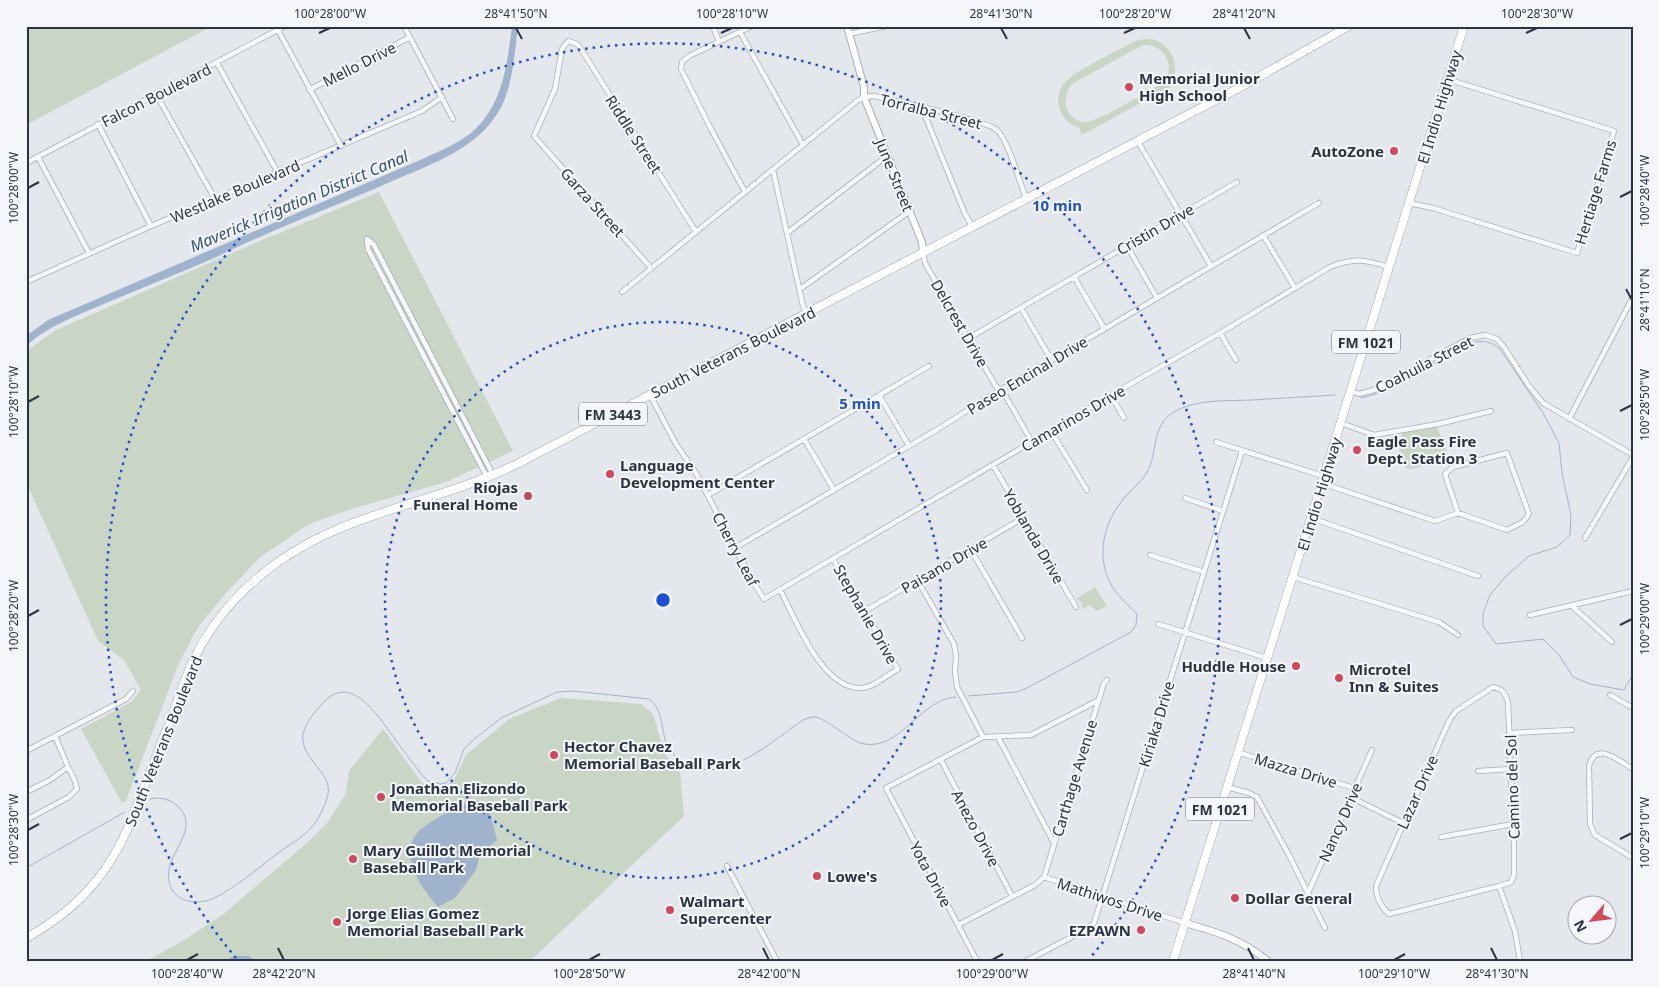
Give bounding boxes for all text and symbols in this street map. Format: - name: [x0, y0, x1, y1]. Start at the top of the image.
- text: 100°28'00"W: [294, 5, 366, 22]
- text: 28°41'50"N: [484, 5, 548, 22]
- text: 100°28'10"W: [696, 5, 768, 22]
- text: 28°41'30"N: [969, 5, 1033, 22]
- text: 100°28'20"W: [1099, 5, 1171, 22]
- text: 28°41'20"N: [1212, 5, 1276, 22]
- text: 100°28'30"W: [1501, 5, 1573, 22]
- street label: Mello Drive: [319, 37, 399, 91]
- street label: El Indio Highway: [1412, 47, 1466, 166]
- street label: Falcon Boulevard: [98, 59, 214, 131]
- place label: Memorial Junior High School: [1139, 68, 1260, 105]
- marker: Memorial Junior High School: [1123, 81, 1135, 93]
- street label: Torralba Street: [878, 89, 985, 133]
- street label: Riddle Street: [601, 91, 667, 178]
- street label: June Street: [871, 134, 919, 215]
- street label: Hertiage Farms: [1570, 137, 1620, 247]
- place label: AutoZone: [1311, 141, 1384, 161]
- water label: Maverick Irrigation District Canal: [186, 145, 412, 257]
- marker: AutoZone: [1388, 145, 1400, 157]
- text: 100°28'00"W: [5, 152, 22, 224]
- street label: Westlake Boulevard: [167, 155, 303, 227]
- text: 100°28'40"W: [1636, 155, 1653, 227]
- street label: Garza Street: [557, 163, 630, 241]
- text: 10 min: [1032, 195, 1082, 215]
- street label: Cristin Drive: [1113, 199, 1197, 259]
- text: 28°41'10"N: [1636, 268, 1653, 332]
- street label: Delcrest Drive: [927, 275, 993, 371]
- street label: South Veterans Boulevard: [647, 302, 819, 402]
- street label: Coahuila Street: [1372, 330, 1477, 397]
- street label: Paseo Encinal Drive: [963, 331, 1091, 419]
- road number: FM 1021: [1332, 331, 1400, 354]
- text: 100°28'10"W: [5, 366, 22, 438]
- text: 100°28'50"W: [1636, 369, 1653, 441]
- street label: Camarinos Drive: [1017, 380, 1129, 456]
- text: 5 min: [839, 393, 881, 413]
- road number: FM 3443: [579, 402, 647, 426]
- place label: Eagle Pass Fire Dept. Station 3: [1367, 431, 1477, 468]
- street label: El Indio Highway: [1292, 434, 1346, 553]
- marker: Eagle Pass Fire Dept. Station 3: [1351, 444, 1363, 456]
- place label: Language Development Center: [620, 455, 775, 492]
- marker: Language Development Center: [604, 468, 616, 480]
- place label: Riojas Funeral Home: [413, 477, 518, 514]
- street label: Yoblanda Drive: [999, 485, 1069, 587]
- marker: Riojas Funeral Home: [522, 490, 534, 502]
- street label: Cherry Leaf: [708, 509, 764, 590]
- street label: Paisano Drive: [897, 532, 991, 598]
- street label: Stephanie Drive: [829, 561, 903, 667]
- text: 100°28'20"W: [5, 580, 22, 652]
- text: 100°29'00"W: [1636, 583, 1653, 655]
- centre of rings: [654, 591, 672, 609]
- street label: South Veterans Boulevard: [120, 653, 206, 829]
- place label: Huddle House: [1181, 656, 1286, 676]
- place label: Microtel Inn & Suites: [1349, 659, 1439, 696]
- marker: Huddle House: [1290, 660, 1302, 672]
- marker: Microtel Inn & Suites: [1333, 672, 1345, 684]
- street label: Kiriaka Drive: [1133, 678, 1179, 770]
- street label: Carthage Avenue: [1047, 717, 1101, 839]
- street label: Camino del Sol: [1500, 734, 1524, 840]
- place label: Hector Chavez Memorial Baseball Park: [564, 736, 741, 773]
- street label: Mazza Drive: [1252, 748, 1340, 792]
- marker: Hector Chavez Memorial Baseball Park: [548, 749, 560, 761]
- street label: Lazar Drive: [1392, 752, 1442, 832]
- place label: Jonathan Elizondo Memorial Baseball Park: [389, 778, 568, 815]
- street label: Nancy Drive: [1314, 779, 1366, 865]
- street label: Anezo Drive: [947, 786, 1005, 870]
- marker: Jonathan Elizondo Memorial Baseball Park: [375, 791, 387, 803]
- text: 100°28'30"W: [5, 794, 22, 866]
- text: 100°29'10"W: [1636, 797, 1653, 869]
- road number: FM 1021: [1186, 798, 1254, 821]
- street label: Yota Drive: [905, 838, 957, 910]
- place label: Mary Guillot Memorial Baseball Park: [363, 840, 531, 877]
- marker: Mary Guillot Memorial Baseball Park: [347, 853, 359, 865]
- place label: Lowe's: [827, 866, 877, 886]
- marker: Lowe's: [811, 870, 823, 882]
- street label: Mathiwos Drive: [1055, 873, 1165, 925]
- place label: Dollar General: [1245, 888, 1352, 908]
- place label: Walmart Supercenter: [680, 891, 772, 928]
- marker: Dollar General: [1229, 892, 1241, 904]
- north arrow: [1566, 894, 1616, 944]
- place label: Jorge Elias Gomez Memorial Baseball Park: [345, 903, 524, 940]
- marker: Walmart Supercenter: [664, 904, 676, 916]
- marker: Jorge Elias Gomez Memorial Baseball Park: [331, 916, 343, 928]
- text: N: [1569, 917, 1591, 936]
- place label: EZPAWN: [1069, 920, 1131, 940]
- marker: EZPAWN: [1135, 924, 1147, 936]
- text: 100°28'40"W: [151, 965, 223, 982]
- text: 28°42'20"N: [252, 965, 316, 982]
- text: 100°28'50"W: [553, 965, 625, 982]
- text: 28°42'00"N: [737, 965, 801, 982]
- text: 100°29'00"W: [956, 965, 1028, 982]
- text: 28°41'40"N: [1222, 965, 1286, 982]
- text: 100°29'10"W: [1358, 965, 1430, 982]
- text: 28°41'30"N: [1465, 965, 1529, 982]

